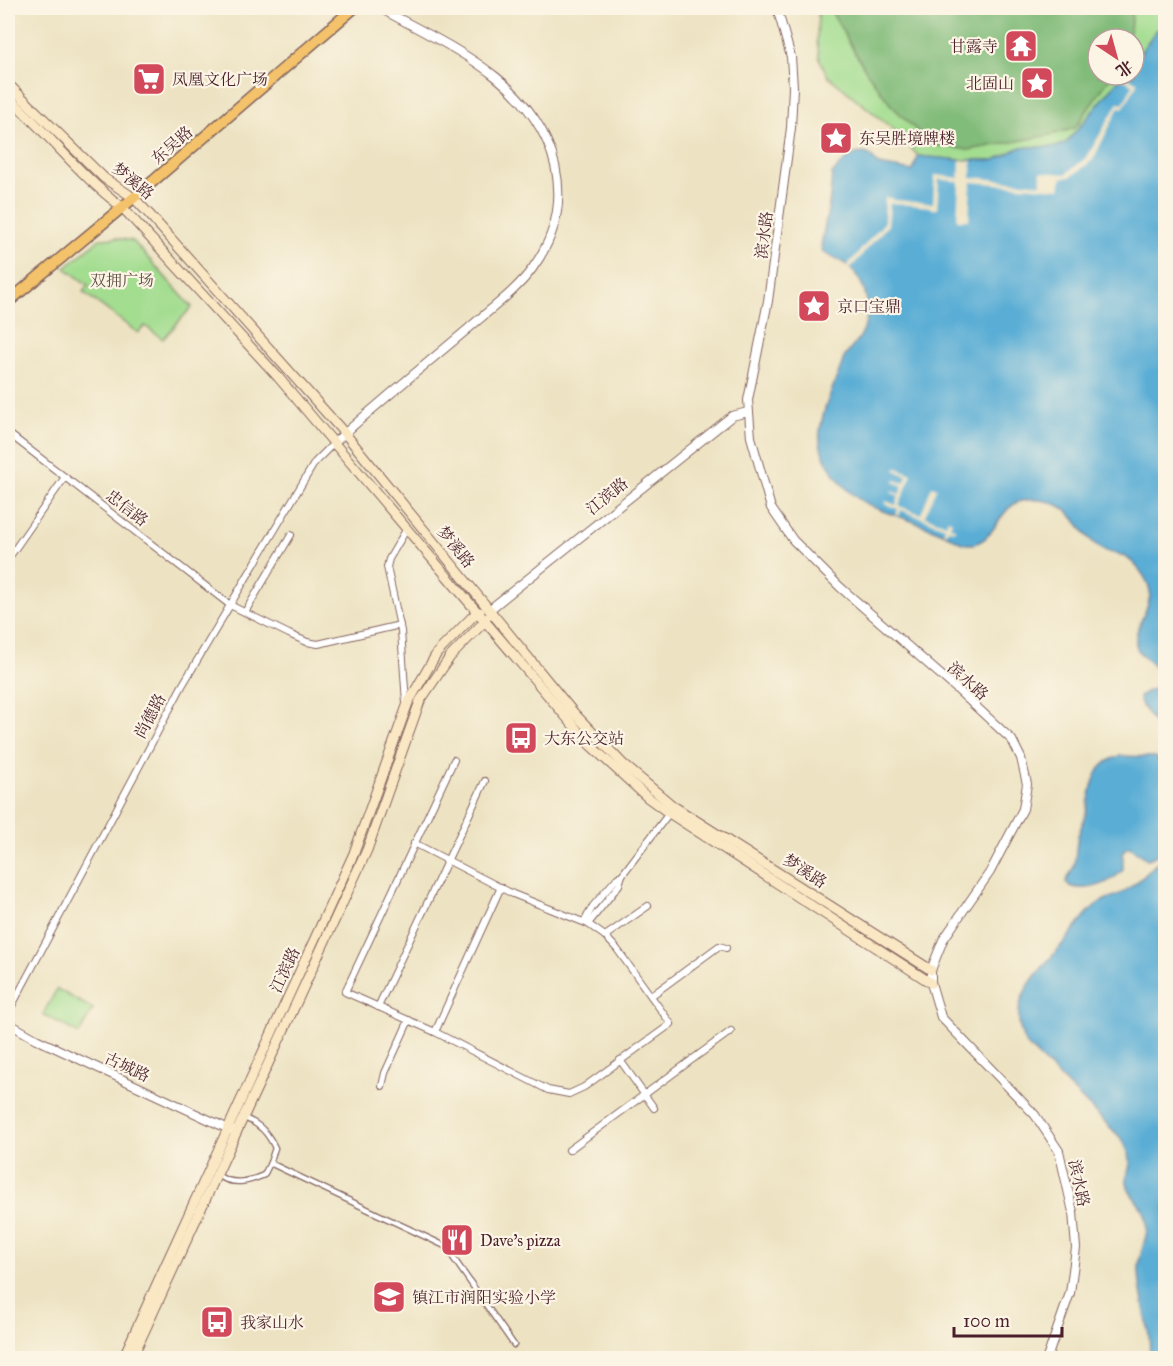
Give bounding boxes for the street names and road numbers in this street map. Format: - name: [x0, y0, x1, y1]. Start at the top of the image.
- street label: 东吴路: [148, 122, 196, 168]
- street label: 梦溪路: [108, 159, 158, 203]
- street label: 滨水路: [752, 210, 776, 260]
- street label: 江滨路: [582, 474, 632, 518]
- street label: 忠信路: [102, 486, 152, 530]
- street label: 梦溪路: [434, 522, 478, 572]
- street label: 滨水路: [944, 658, 992, 704]
- street label: 尚德路: [130, 690, 170, 742]
- street label: 梦溪路: [780, 850, 830, 892]
- street label: 江滨路: [266, 944, 304, 996]
- street label: 古城路: [101, 1048, 153, 1086]
- street label: 滨水路: [1065, 1158, 1093, 1208]

